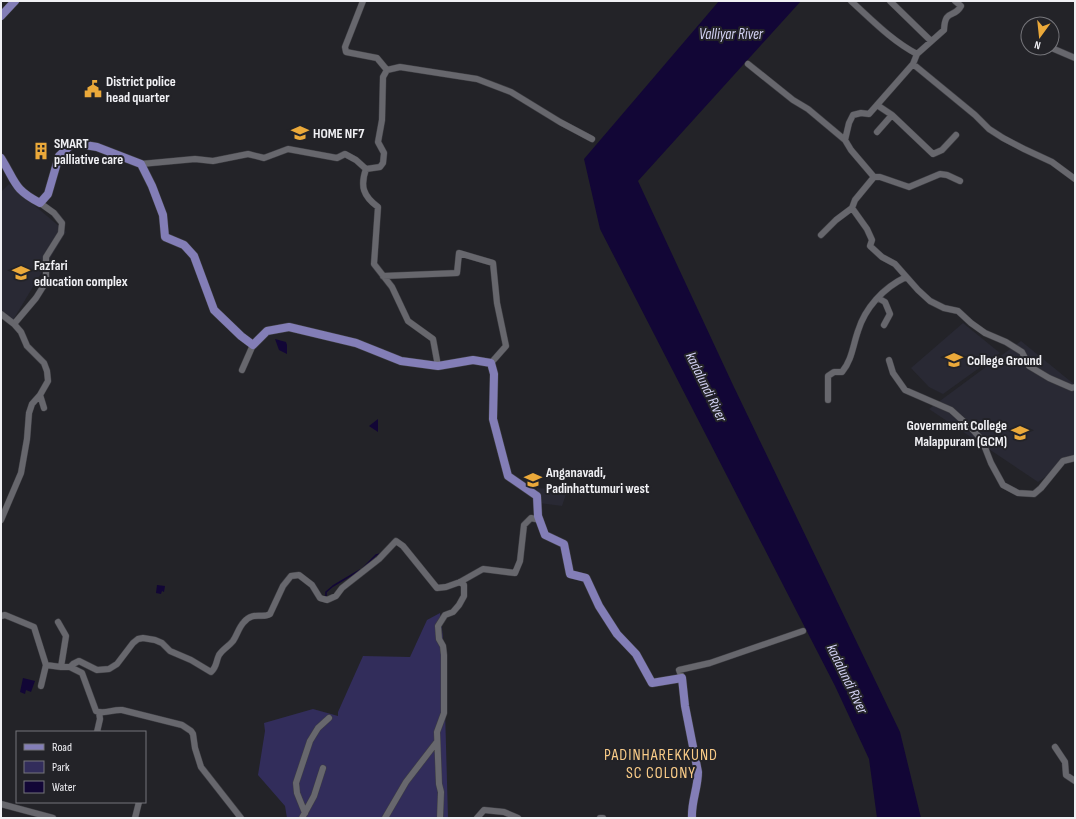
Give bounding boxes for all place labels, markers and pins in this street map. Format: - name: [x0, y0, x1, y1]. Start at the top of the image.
- place label: District police head quarter: [106, 73, 176, 106]
- public building icon: District police head quarter: [83, 79, 103, 99]
- school or university icon: HOME NF7: [290, 123, 310, 143]
- place label: HOME NF7: [313, 125, 365, 142]
- place label: SMART palliative care: [54, 135, 123, 168]
- building icon: SMART palliative care: [31, 141, 51, 161]
- place label: Fazfari education complex: [34, 257, 128, 290]
- school or university icon: Fazfari education complex: [11, 263, 31, 283]
- school or university icon: College Ground: [944, 350, 964, 370]
- place label: College Ground: [967, 352, 1042, 369]
- place label: Government College Malappuram (GCM): [906, 417, 1007, 450]
- school or university icon: Government College Malappuram (GCM): [1010, 423, 1030, 443]
- place label: Anganavadi, Padinhattumuri west: [545, 464, 650, 497]
- school or university icon: Anganavadi, Padinhattumuri west: [523, 470, 543, 490]

